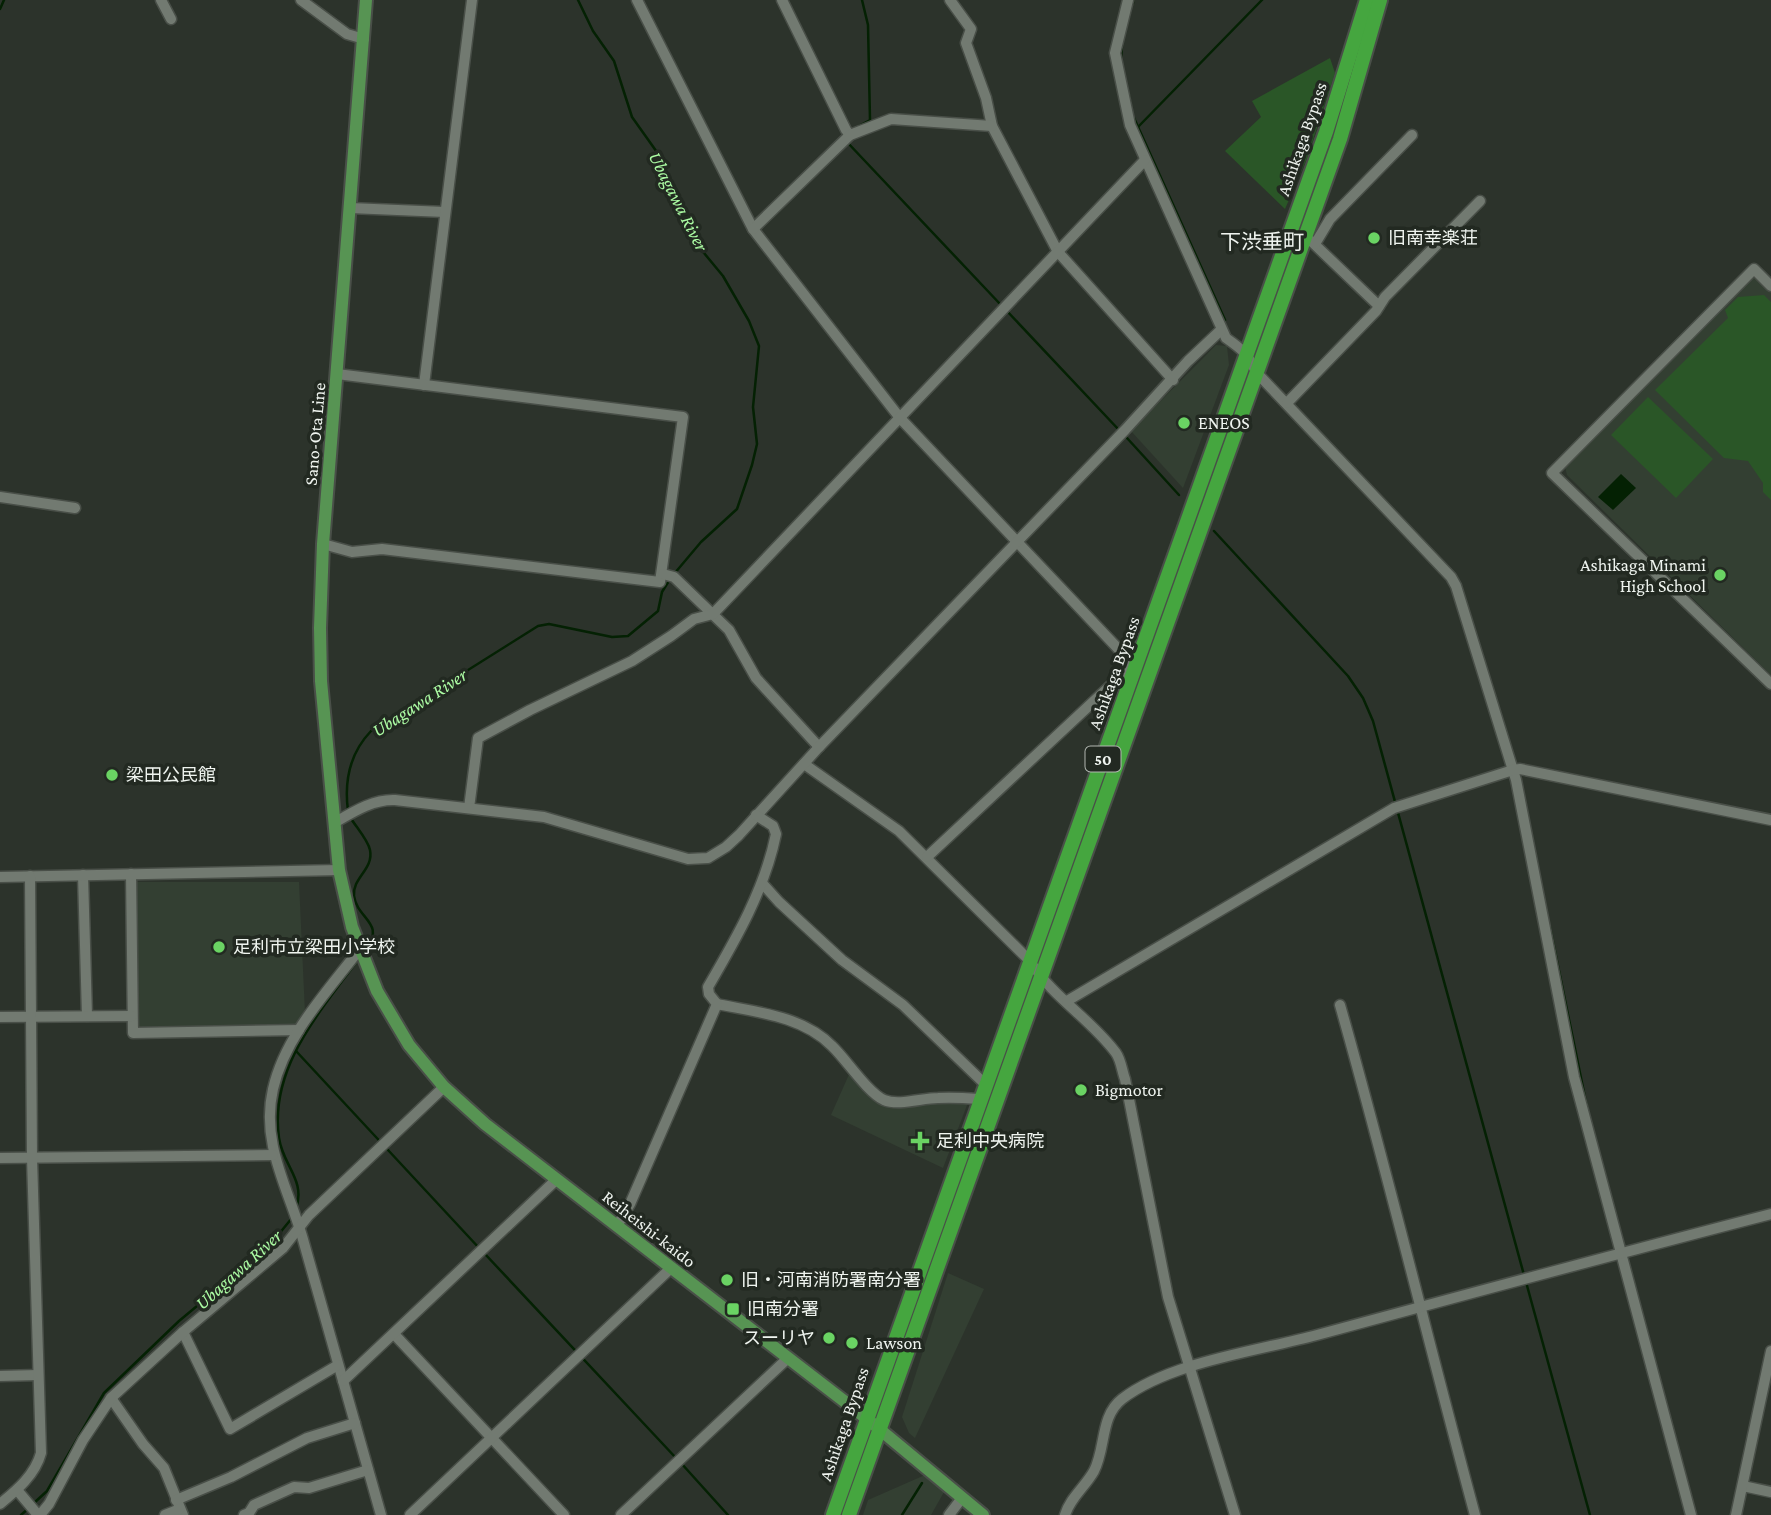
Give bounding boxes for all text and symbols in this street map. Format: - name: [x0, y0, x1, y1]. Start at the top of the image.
- street label: Ashikaga Bypass: [1273, 80, 1331, 198]
- water label: Ubagawa River: [644, 148, 713, 256]
- place label: 旧南幸楽荘: [1388, 228, 1478, 248]
- district label: 下渋垂町: [1220, 230, 1304, 254]
- marker: 旧南幸楽荘: [1366, 230, 1382, 246]
- street label: Sano-Ota Line: [301, 382, 329, 486]
- place label: ENEOS: [1198, 413, 1250, 433]
- marker: ENEOS: [1176, 415, 1192, 431]
- place label: Ashikaga Minami High School: [1580, 555, 1706, 596]
- marker: Ashikaga Minami High School: [1712, 567, 1728, 583]
- street label: Ashikaga Bypass: [1084, 614, 1144, 732]
- water label: Ubagawa River: [368, 663, 472, 741]
- road number: 50: [1086, 746, 1120, 772]
- place label: 梁田公民館: [126, 765, 216, 785]
- marker: 梁田公民館: [104, 767, 120, 783]
- place label: 足利市立梁田小学校: [233, 937, 395, 957]
- marker: 足利市立梁田小学校: [211, 939, 227, 955]
- place label: Bigmotor: [1095, 1080, 1163, 1100]
- marker: Bigmotor: [1073, 1082, 1089, 1098]
- marker: 足利中央病院: [910, 1131, 930, 1151]
- place label: 足利中央病院: [936, 1131, 1044, 1151]
- street label: Reiheishi-kaido: [598, 1186, 700, 1272]
- water label: Ubagawa River: [191, 1224, 287, 1314]
- place label: 旧・河南消防署南分署: [741, 1270, 921, 1290]
- marker: 旧・河南消防署南分署: [719, 1272, 735, 1288]
- place label: 旧南分署: [747, 1299, 819, 1319]
- marker: 旧南分署: [725, 1301, 741, 1317]
- place label: スーリヤ: [743, 1328, 815, 1348]
- marker: スーリヤ: [821, 1330, 837, 1346]
- place label: Lawson: [866, 1333, 922, 1353]
- marker: Lawson: [844, 1335, 860, 1351]
- street label: Ashikaga Bypass: [815, 1365, 873, 1483]

